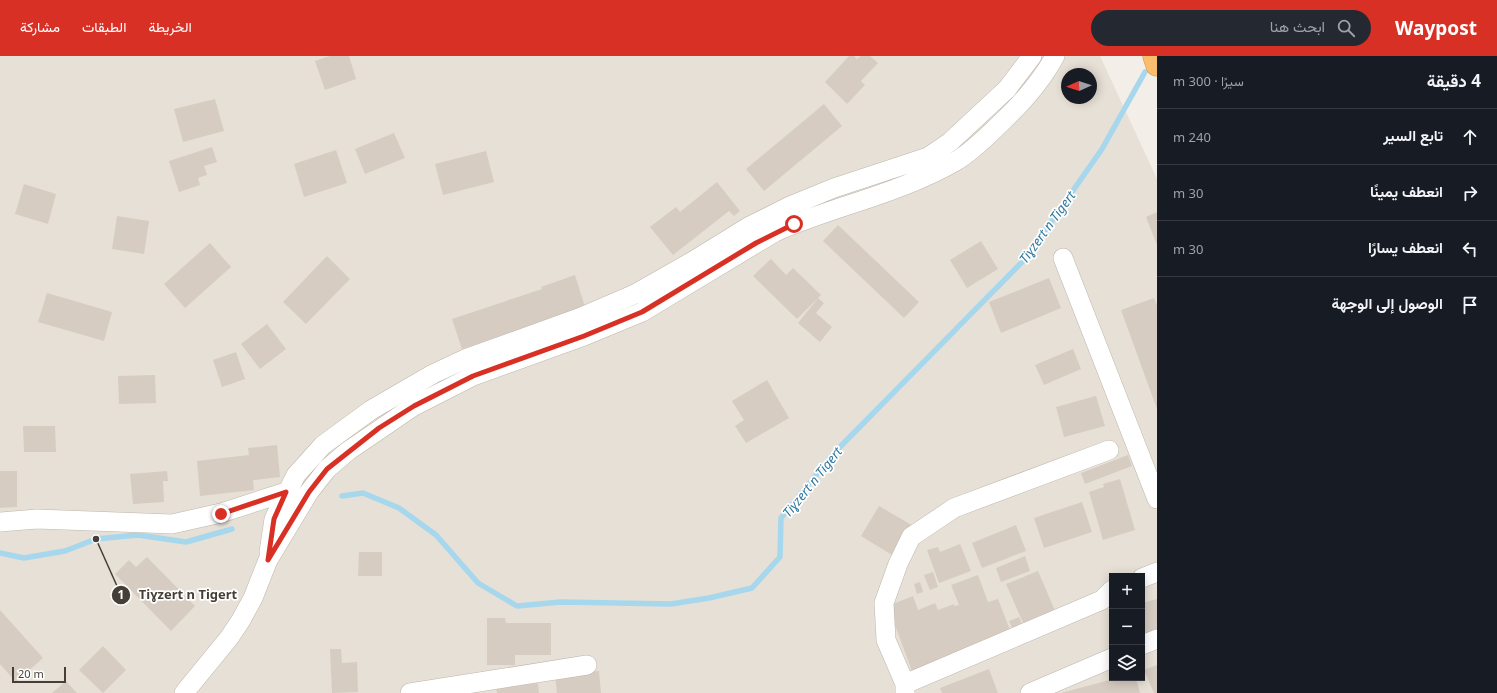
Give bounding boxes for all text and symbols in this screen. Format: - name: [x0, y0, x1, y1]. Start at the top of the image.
- search box: [1091, 10, 1371, 46]
- text: Waypost: [1395, 15, 1477, 41]
- text: ابحث هنا: [1270, 16, 1325, 36]
- text: مشاركة: [20, 17, 60, 36]
- text: الطبقات: [82, 17, 126, 36]
- text: الخريطة: [148, 17, 192, 36]
- icon: search: [1335, 17, 1357, 39]
- north arrow: [1061, 68, 1097, 104]
- text: 4 دقيقة: [1427, 69, 1481, 92]
- text: سيرًا · 300 m: [1173, 72, 1244, 90]
- text: تابع السير: [1383, 125, 1443, 145]
- icon: ahead: [1459, 126, 1481, 148]
- text: 240 m: [1173, 128, 1211, 146]
- text: انعطف يمينًا: [1370, 181, 1443, 201]
- icon: right: [1459, 182, 1481, 204]
- text: 30 m: [1173, 184, 1203, 202]
- water label: Tiɣzert n Tigert: [1015, 187, 1080, 267]
- route start: [785, 215, 803, 233]
- text: انعطف يسارًا: [1368, 237, 1443, 257]
- icon: left: [1459, 238, 1481, 260]
- text: 30 m: [1173, 240, 1203, 258]
- text: الوصول إلى الوجهة: [1332, 293, 1443, 313]
- icon: arrive: [1459, 294, 1481, 316]
- water label: Tiɣzert n Tigert: [778, 443, 846, 521]
- route end: [212, 505, 230, 523]
- map controls: [1109, 573, 1145, 681]
- button: +: [1109, 573, 1145, 609]
- callout: Tiɣzert n Tigert: [111, 582, 245, 607]
- text: Tiɣzert n Tigert: [139, 585, 238, 603]
- text: 1: [118, 586, 124, 603]
- button: −: [1109, 609, 1145, 645]
- button: layers: [1109, 645, 1145, 681]
- scale bar: [12, 665, 66, 684]
- text: 20 m: [18, 666, 44, 681]

